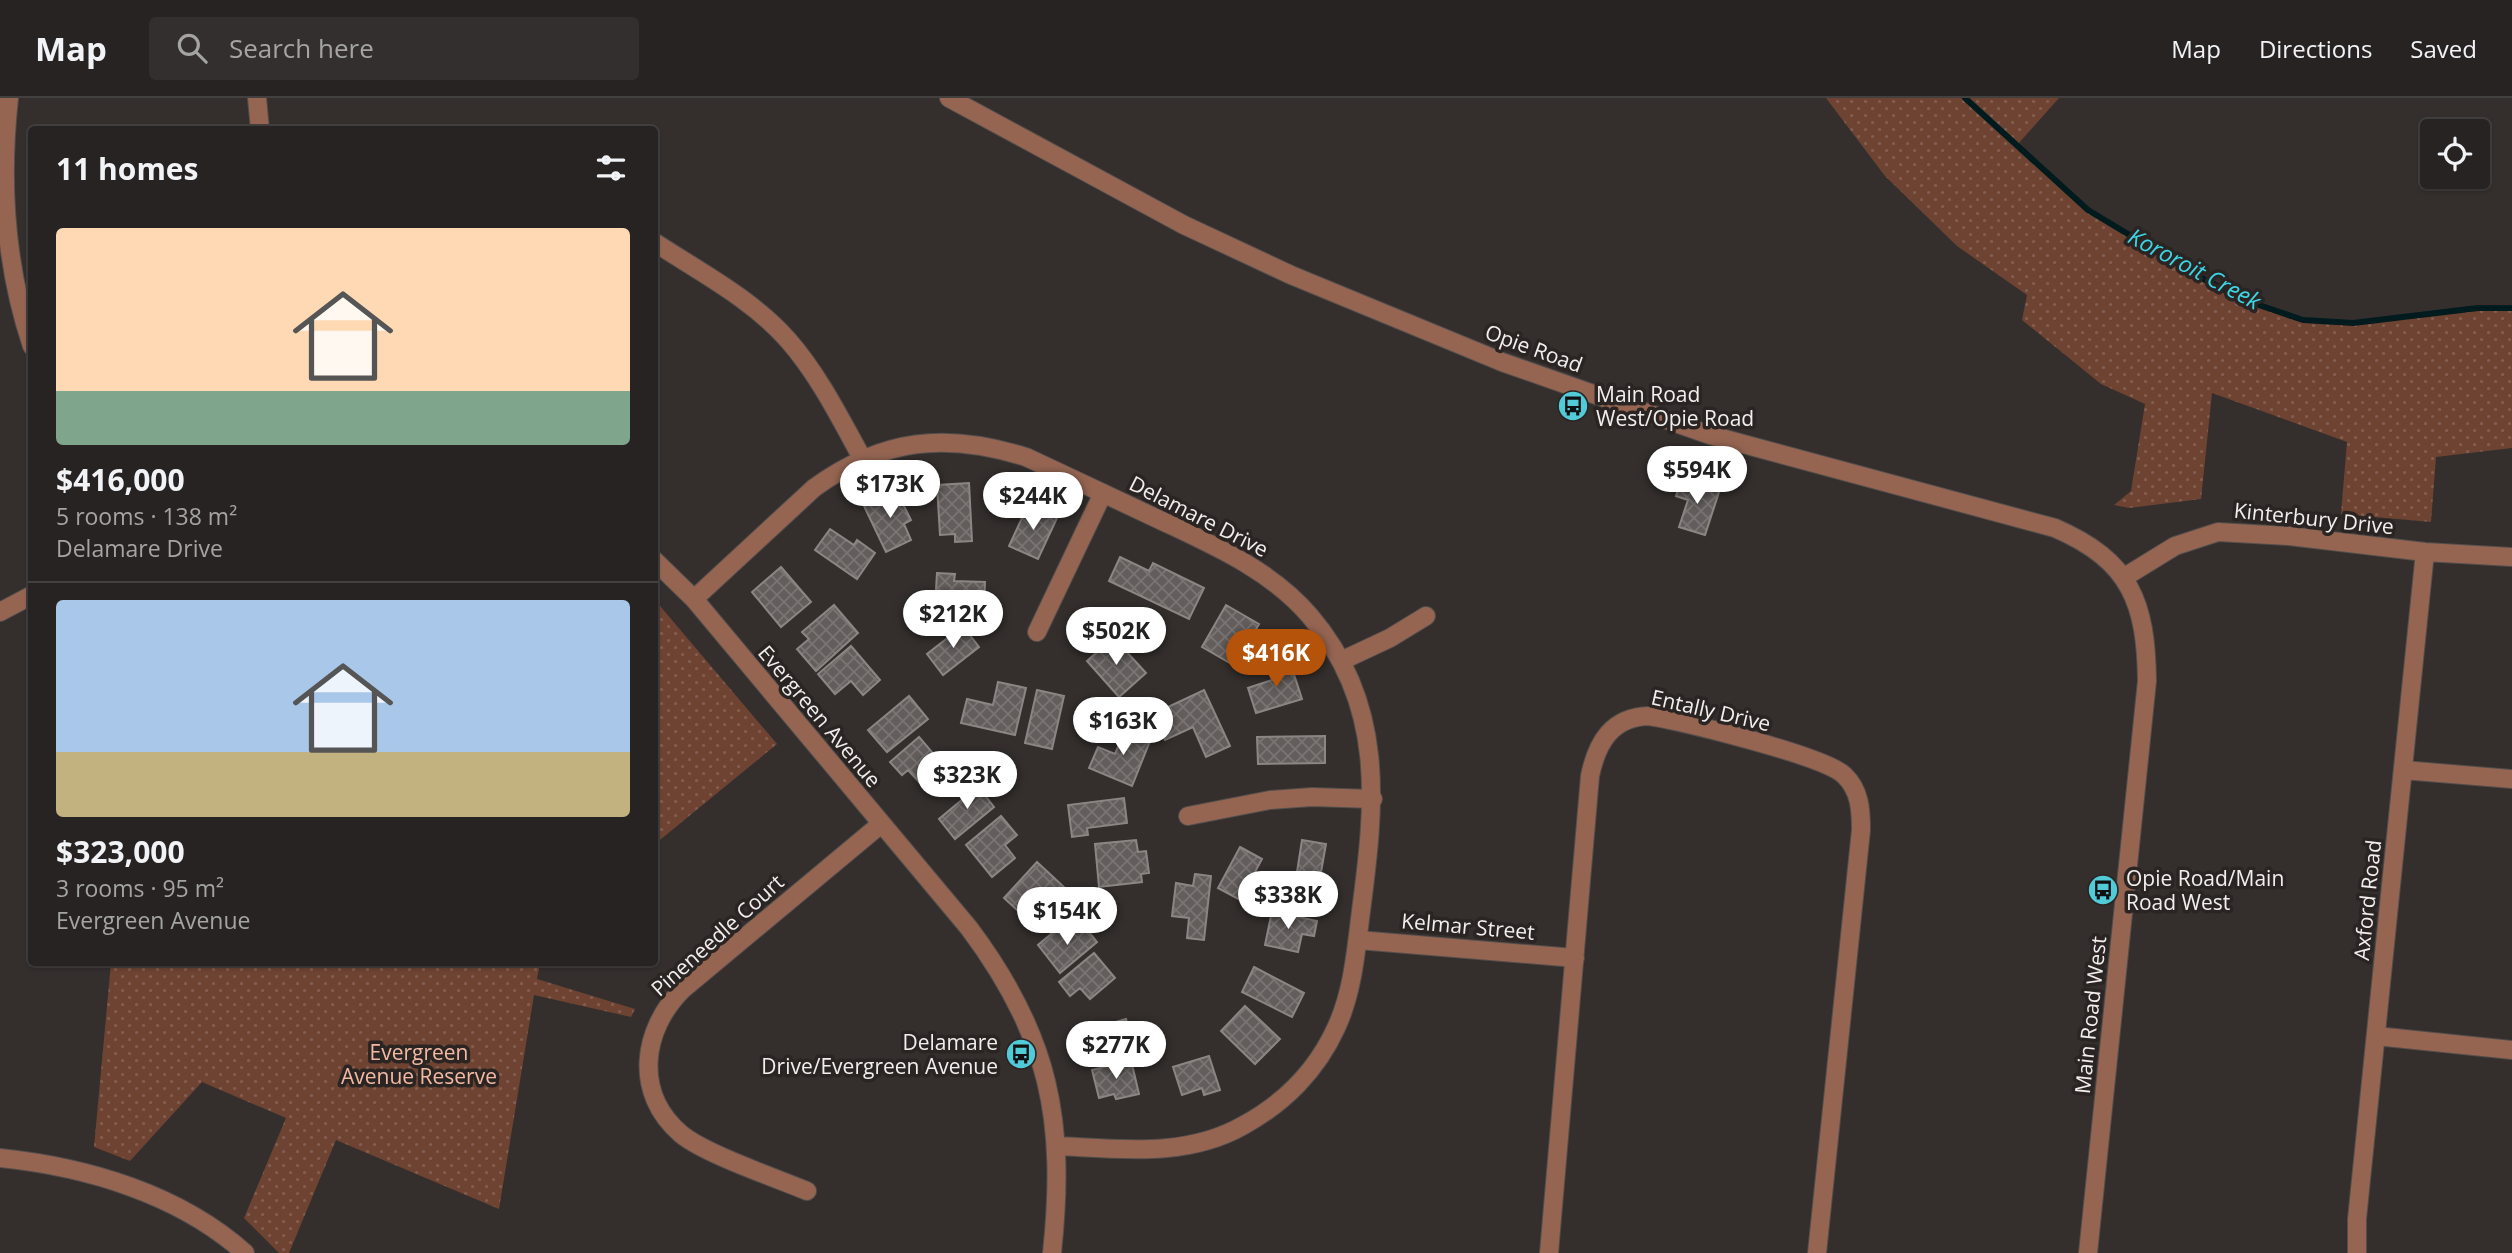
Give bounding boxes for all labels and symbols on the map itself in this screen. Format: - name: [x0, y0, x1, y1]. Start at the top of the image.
- water label: Kororoit Creek: [2123, 220, 2268, 317]
- street label: Opie Road: [1481, 317, 1587, 379]
- place label: Main Road West/Opie Road: [1596, 380, 1754, 432]
- bus stop icon: Main Road West/Opie Road: [1556, 389, 1590, 423]
- pin: $594K: [1648, 446, 1746, 506]
- pin: $173K: [841, 460, 939, 520]
- street label: Delamare Drive: [1125, 469, 1273, 563]
- pin: $244K: [984, 472, 1082, 532]
- street label: Kinterbury Drive: [2233, 496, 2395, 540]
- pin: $212K: [904, 590, 1002, 650]
- pin: $502K: [1067, 608, 1165, 667]
- pin: $416K: [1227, 630, 1325, 689]
- street label: Evergreen Avenue: [752, 639, 888, 793]
- street label: Entally Drive: [1649, 683, 1773, 737]
- pin: $163K: [1074, 698, 1172, 757]
- pin: $323K: [918, 752, 1016, 811]
- street label: Axford Road: [2347, 838, 2387, 962]
- place label: Opie Road/Main Road West: [2126, 864, 2284, 916]
- street label: Pineneedle Court: [645, 868, 789, 1002]
- pin: $338K: [1239, 872, 1337, 931]
- bus stop icon: Opie Road/Main Road West: [2086, 873, 2120, 907]
- pin: $154K: [1018, 888, 1116, 947]
- street label: Kelmar Street: [1400, 906, 1536, 946]
- street label: Main Road West: [2068, 935, 2112, 1095]
- pin: $277K: [1067, 1021, 1165, 1081]
- place label: Delamare Drive/Evergreen Avenue: [761, 1028, 998, 1080]
- bus stop icon: Delamare Drive/Evergreen Avenue: [1004, 1037, 1038, 1071]
- park label: Evergreen Avenue Reserve: [341, 1038, 497, 1090]

